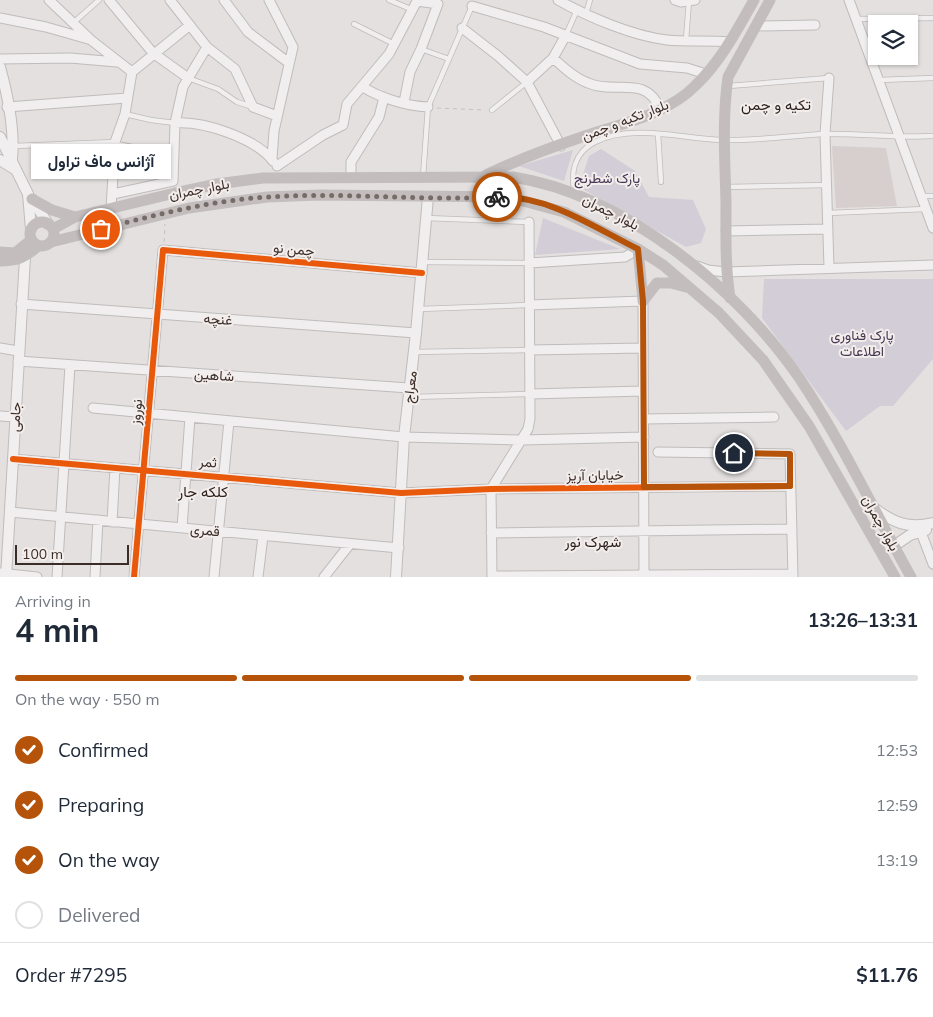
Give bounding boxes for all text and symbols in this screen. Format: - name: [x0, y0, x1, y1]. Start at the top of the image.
- map controls: [868, 15, 918, 65]
- button: layers: [868, 15, 918, 65]
- street label: بلوار تکیه و چمن: [579, 95, 671, 146]
- district label: تکیه و چمن: [741, 95, 811, 115]
- callout: آژانس ماف تراول: [31, 144, 171, 179]
- text: آژانس ماف تراول: [48, 151, 154, 171]
- park label: پارک شطرنج: [574, 169, 640, 189]
- courier: [472, 172, 522, 222]
- street label: بلوار چمران: [167, 174, 231, 205]
- icon: bike: [483, 183, 511, 211]
- street label: بلوار چمران: [579, 190, 642, 235]
- pin: [80, 208, 122, 250]
- icon: bag: [87, 215, 115, 243]
- street label: چمن نو: [273, 238, 315, 261]
- street label: غنچه: [203, 309, 233, 330]
- park label: پارک فناوری اطلاعات: [830, 326, 894, 360]
- street label: شاهین: [193, 365, 235, 385]
- street label: معراج: [399, 370, 423, 404]
- street label: نوروز: [126, 398, 146, 427]
- street label: جامی: [5, 402, 25, 432]
- pin: [713, 432, 755, 474]
- icon: home: [720, 439, 748, 467]
- street label: ثمر: [198, 452, 217, 472]
- street label: خیابان آریز: [565, 466, 624, 485]
- district label: کلکه جار: [177, 482, 228, 501]
- street label: بلوار چمران: [857, 492, 904, 555]
- street label: قمری: [189, 520, 221, 540]
- district label: شهرک نور: [564, 532, 622, 551]
- scale bar: [15, 542, 129, 565]
- text: 100 m: [22, 545, 63, 563]
- text: Arriving in: [15, 591, 91, 611]
- text: 13:26–13:31: [808, 608, 918, 632]
- text: 4 min: [15, 610, 99, 650]
- text: On the way · 550 m: [15, 689, 160, 709]
- icon: check: [15, 736, 43, 764]
- text: Confirmed: [58, 738, 149, 762]
- text: 12:53: [876, 740, 918, 760]
- icon: check: [15, 791, 43, 819]
- text: Preparing: [58, 793, 144, 817]
- text: 12:59: [876, 795, 918, 815]
- icon: check: [15, 846, 43, 874]
- text: On the way: [58, 848, 160, 872]
- text: 13:19: [876, 850, 918, 870]
- text: Delivered: [58, 903, 140, 927]
- text: Order #7295: [15, 963, 127, 987]
- text: $11.76: [856, 963, 918, 987]

